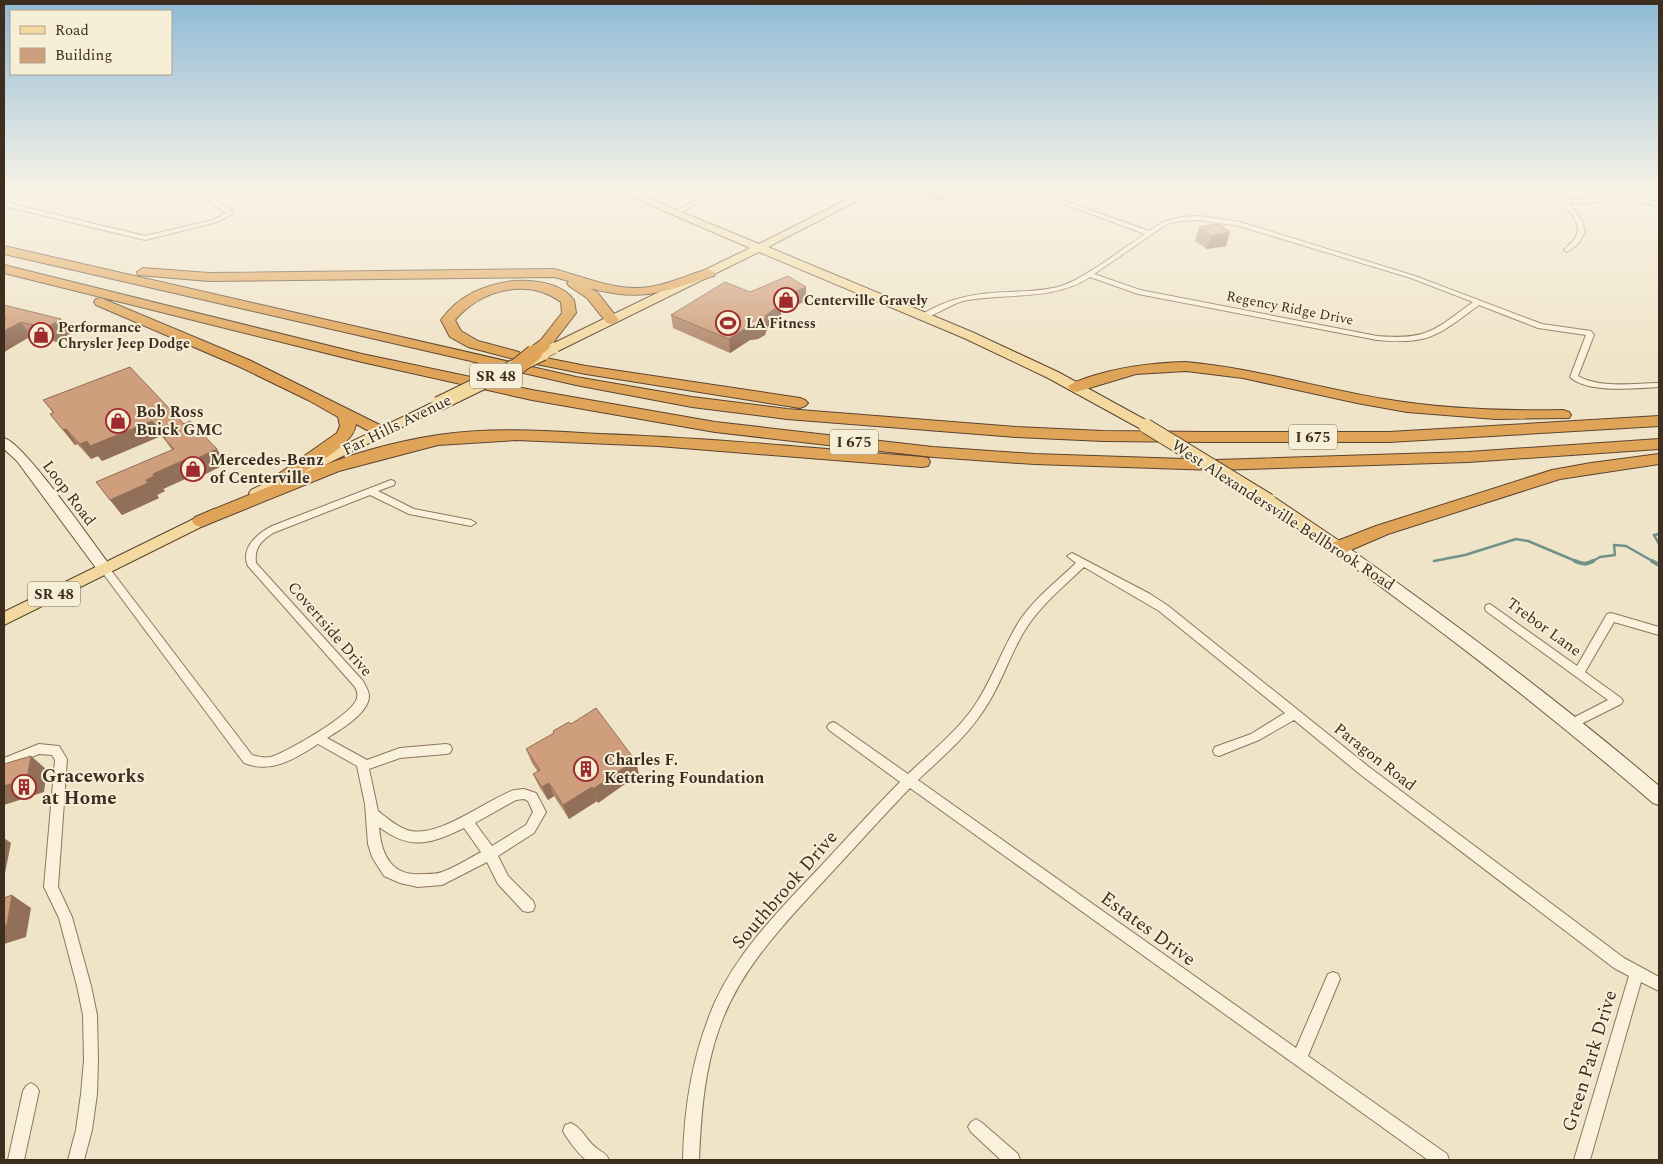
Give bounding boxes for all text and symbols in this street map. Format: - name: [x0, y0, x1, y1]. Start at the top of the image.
- legend: [10, 10, 172, 75]
- text: Road: [55, 19, 89, 42]
- text: Building: [55, 44, 112, 67]
- street label: Regency Ridge Drive: [1225, 285, 1355, 331]
- shop icon: Centerville Gravely: [773, 287, 799, 313]
- place label: Centerville Gravely: [804, 290, 929, 311]
- sports icon: LA Fitness: [715, 310, 741, 336]
- place label: LA Fitness: [746, 313, 816, 334]
- place label: Performance Chrysler Jeep Dodge: [58, 317, 190, 354]
- shop icon: Performance Chrysler Jeep Dodge: [28, 322, 54, 348]
- road number: SR 48: [470, 364, 522, 388]
- street label: Far Hills Avenue: [338, 388, 456, 462]
- place label: Bob Ross Buick GMC: [136, 400, 223, 442]
- shop icon: Bob Ross Buick GMC: [105, 408, 131, 434]
- road number: I 675: [1289, 424, 1337, 450]
- road number: I 675: [830, 430, 878, 454]
- street label: West Alexandersville Bellbrook Road: [1167, 434, 1399, 596]
- place label: Mercedes-Benz of Centerville: [210, 448, 324, 490]
- street label: Loop Road: [36, 455, 102, 531]
- shop icon: Mercedes-Benz of Centerville: [180, 456, 206, 482]
- street label: Covertside Drive: [282, 576, 378, 682]
- road number: SR 48: [28, 582, 80, 606]
- street label: Trebor Lane: [1502, 592, 1586, 662]
- street label: Paragon Road: [1329, 717, 1421, 797]
- place label: Charles F. Kettering Foundation: [604, 748, 765, 790]
- building icon: Charles F. Kettering Foundation: [573, 756, 599, 782]
- place label: Graceworks at Home: [42, 762, 145, 813]
- building icon: Graceworks at Home: [11, 774, 37, 800]
- street label: Southbrook Drive: [725, 824, 845, 956]
- street label: Estates Drive: [1094, 884, 1202, 974]
- street label: Green Park Drive: [1555, 987, 1625, 1135]

